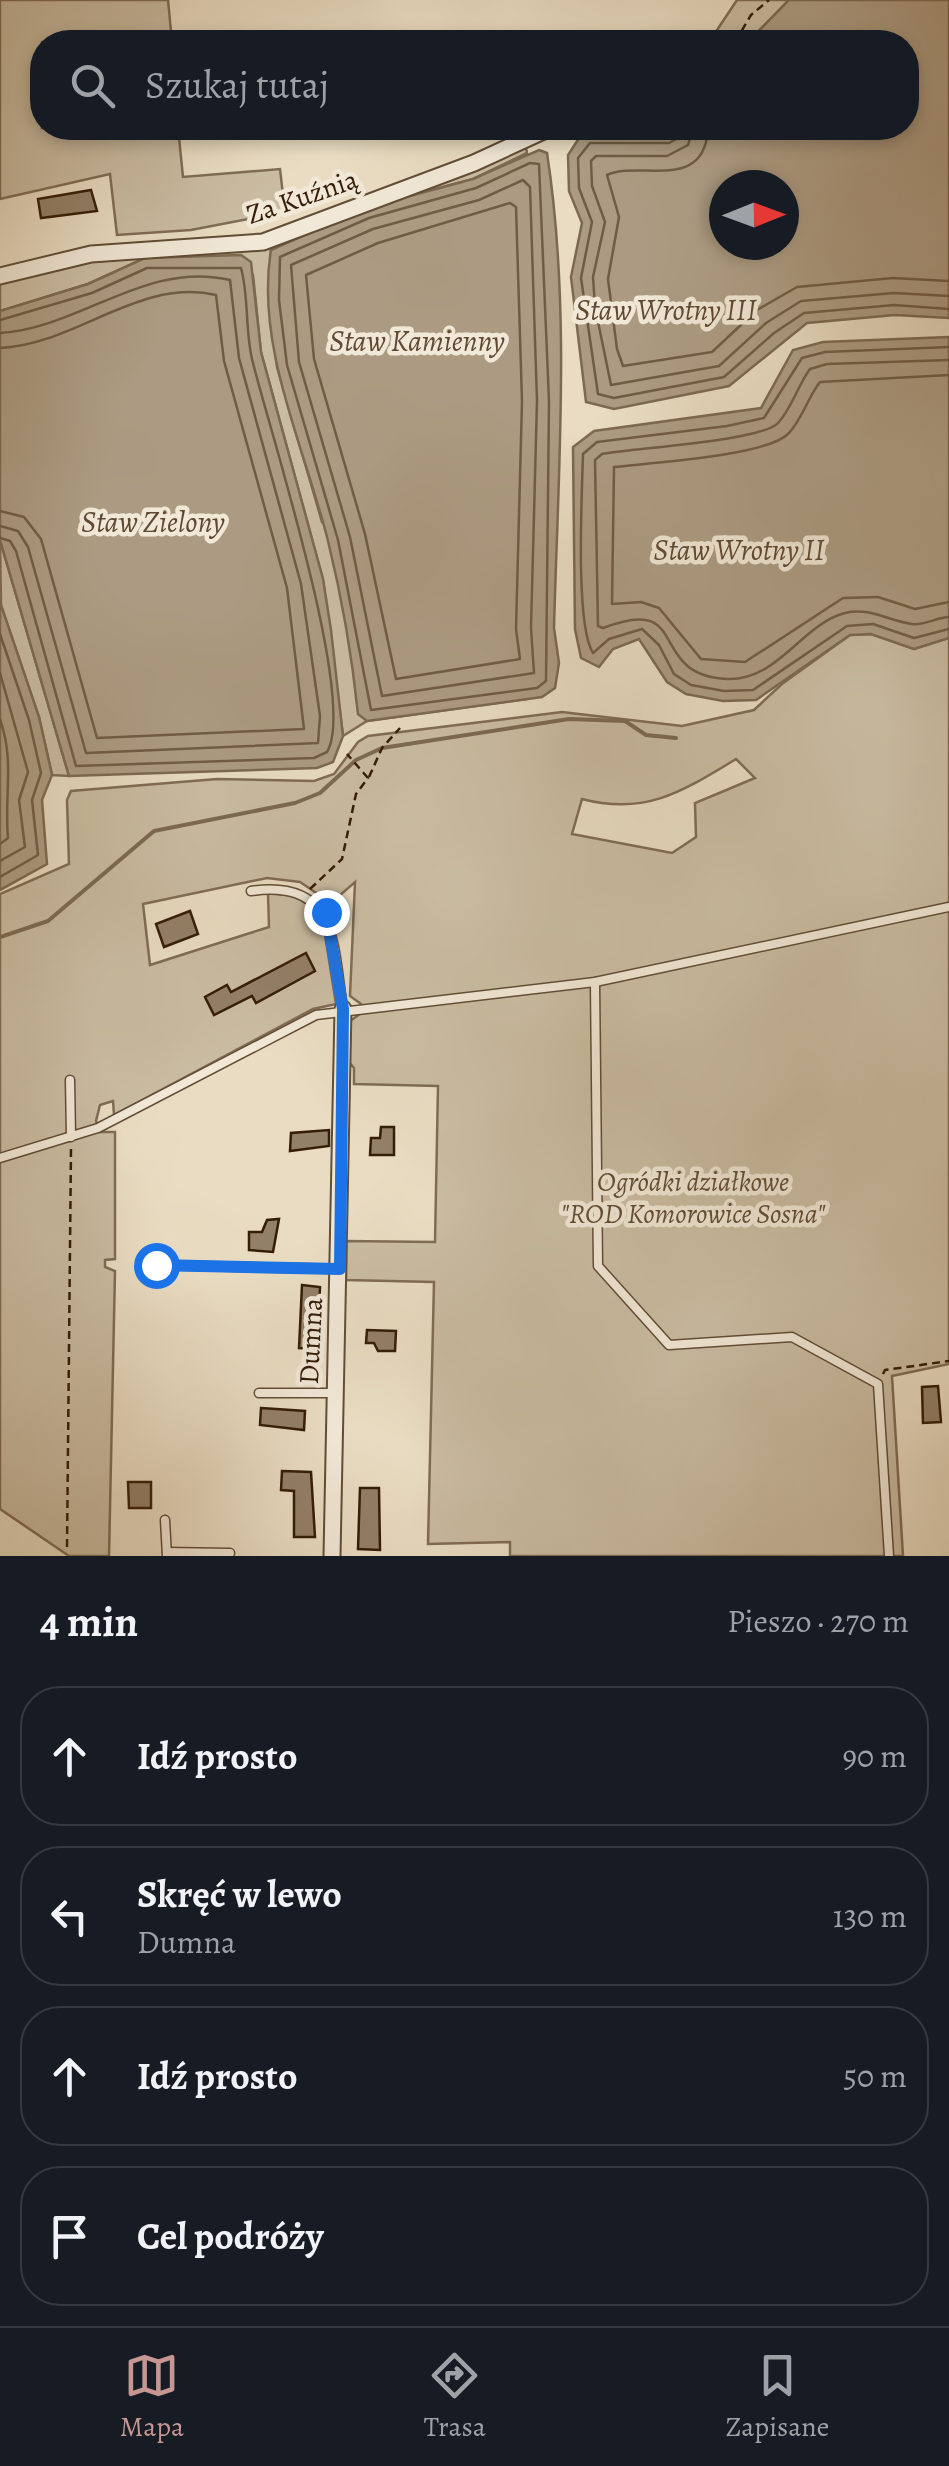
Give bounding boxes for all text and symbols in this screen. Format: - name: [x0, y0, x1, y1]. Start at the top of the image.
- search box: [30, 30, 919, 140]
- icon: search: [65, 58, 120, 113]
- text: Szukaj tutaj: [145, 59, 329, 111]
- street label: Za Kuźnią: [241, 160, 364, 234]
- north arrow: [709, 170, 799, 260]
- water label: Staw Wrotny III: [575, 290, 757, 330]
- water label: Staw Kamienny: [329, 321, 505, 361]
- water label: Staw Zielony: [81, 502, 225, 542]
- water label: Staw Wrotny II: [653, 530, 825, 570]
- route end: [304, 890, 350, 936]
- park label: Ogródki działkowe "ROD Komorowice Sosna": [561, 1163, 826, 1233]
- route start: [134, 1243, 180, 1289]
- street label: Dumna: [290, 1297, 332, 1385]
- text: 4 min: [40, 1593, 138, 1650]
- text: Pieszo · 270 m: [727, 1599, 909, 1643]
- icon: ahead: [42, 1729, 97, 1784]
- text: Idź prosto: [137, 1730, 298, 1782]
- text: 90 m: [842, 1734, 907, 1778]
- text: Skręć w lewo: [137, 1868, 342, 1920]
- icon: left: [42, 1889, 97, 1944]
- text: 130 m: [833, 1894, 907, 1938]
- text: Dumna: [137, 1920, 236, 1964]
- icon: ahead: [42, 2049, 97, 2104]
- text: Idź prosto: [137, 2050, 298, 2102]
- text: 50 m: [843, 2054, 907, 2098]
- icon: arrive: [42, 2209, 97, 2264]
- text: Cel podróży: [137, 2210, 324, 2262]
- tab: Mapa: [120, 2348, 184, 2446]
- tab: Trasa: [424, 2348, 486, 2446]
- tab: Zapisane: [725, 2348, 829, 2446]

